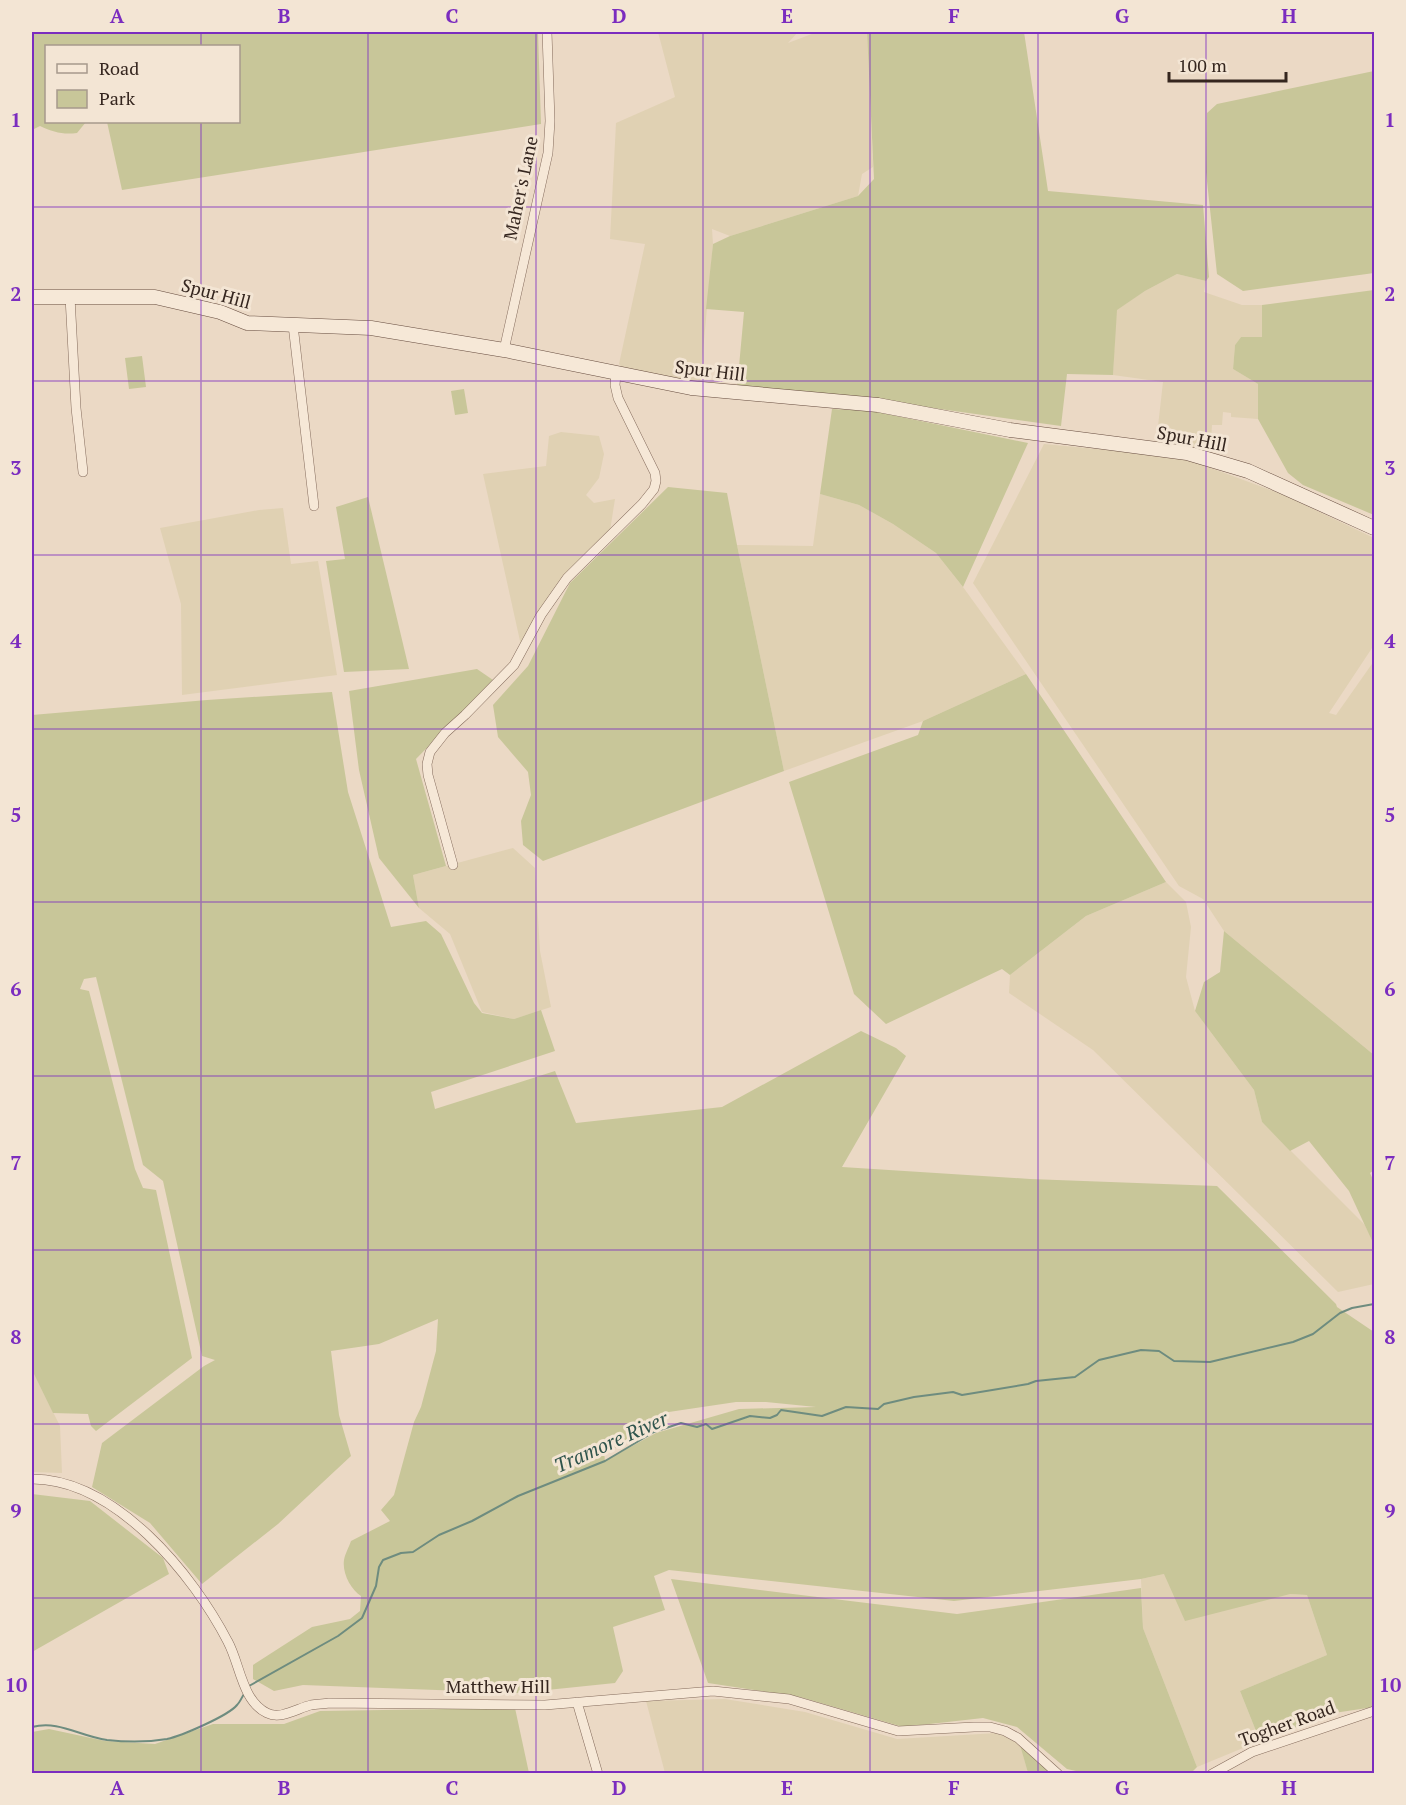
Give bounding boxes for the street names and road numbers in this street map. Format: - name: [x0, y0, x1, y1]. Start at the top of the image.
- street label: Maher's Lane: [497, 134, 543, 242]
- street label: Spur Hill: [179, 272, 254, 314]
- street label: Spur Hill: [674, 354, 747, 386]
- street label: Spur Hill: [1155, 419, 1229, 457]
- street label: Matthew Hill: [446, 1674, 550, 1698]
- street label: Togher Road: [1235, 1695, 1338, 1752]

